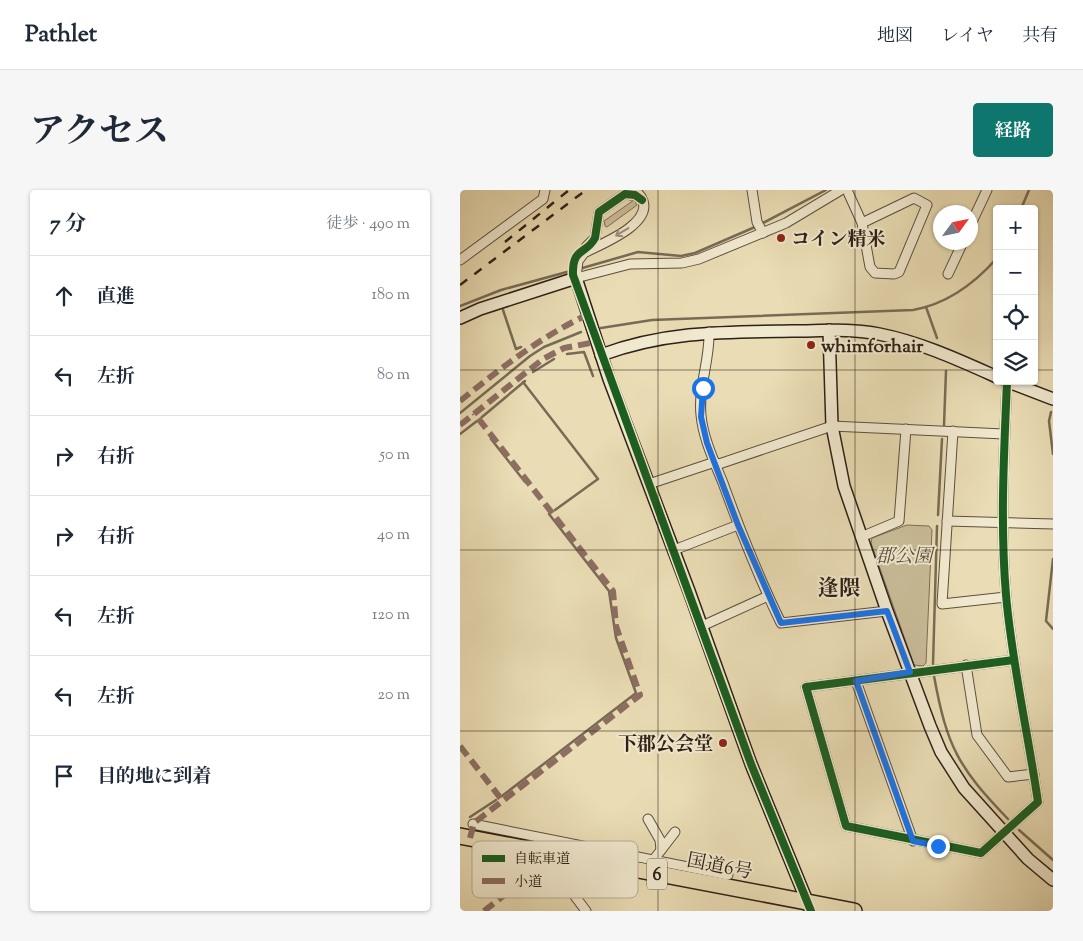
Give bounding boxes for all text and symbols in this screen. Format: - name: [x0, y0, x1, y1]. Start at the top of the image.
- text: Pathlet: [25, 18, 97, 52]
- text: 地図: [877, 24, 913, 50]
- text: レイヤ: [941, 24, 994, 50]
- text: 共有: [1022, 24, 1058, 50]
- button: 経路: [973, 103, 1053, 157]
- text: アクセス: [30, 108, 169, 159]
- north arrow: [933, 205, 978, 250]
- map controls: [993, 205, 1038, 385]
- button: +: [993, 205, 1038, 250]
- text: 7 分: [50, 210, 86, 240]
- text: 徒歩 · 490 m: [326, 213, 410, 236]
- one-way arrow: [615, 227, 629, 237]
- place label: コイン精米: [791, 227, 885, 254]
- marker: コイン精米: [775, 232, 787, 244]
- button: −: [993, 250, 1038, 295]
- icon: ahead: [50, 282, 78, 310]
- text: 直進: [97, 284, 135, 311]
- text: 180 m: [371, 284, 410, 307]
- button: locate: [993, 295, 1038, 340]
- place label: whimforhair: [821, 334, 924, 361]
- marker: whimforhair: [805, 339, 817, 351]
- button: layers: [993, 340, 1038, 385]
- icon: left: [50, 362, 78, 390]
- text: 左折: [97, 364, 135, 391]
- text: 80 m: [377, 364, 410, 387]
- route start: [692, 377, 715, 400]
- icon: right: [50, 442, 78, 470]
- text: 右折: [97, 444, 135, 471]
- text: 50 m: [379, 444, 410, 467]
- icon: right: [50, 522, 78, 550]
- text: 右折: [97, 524, 135, 551]
- text: 40 m: [377, 524, 410, 547]
- park label: 郡公園: [875, 544, 935, 571]
- district label: 逢隈: [818, 575, 860, 605]
- icon: left: [50, 602, 78, 630]
- text: 左折: [97, 604, 135, 631]
- text: 120 m: [372, 604, 410, 627]
- icon: left: [50, 682, 78, 710]
- text: 左折: [97, 684, 135, 711]
- text: 20 m: [377, 684, 410, 707]
- place label: 下郡公会堂: [618, 732, 713, 759]
- marker: 下郡公会堂: [717, 737, 729, 749]
- icon: arrive: [50, 762, 78, 790]
- text: 目的地に到着: [97, 764, 211, 791]
- route end: [927, 835, 950, 858]
- legend: [472, 841, 638, 898]
- street label: 国道6号: [684, 848, 755, 887]
- text: 自転車道: [514, 850, 570, 870]
- road number: 6: [647, 859, 667, 890]
- text: 小道: [514, 873, 542, 893]

